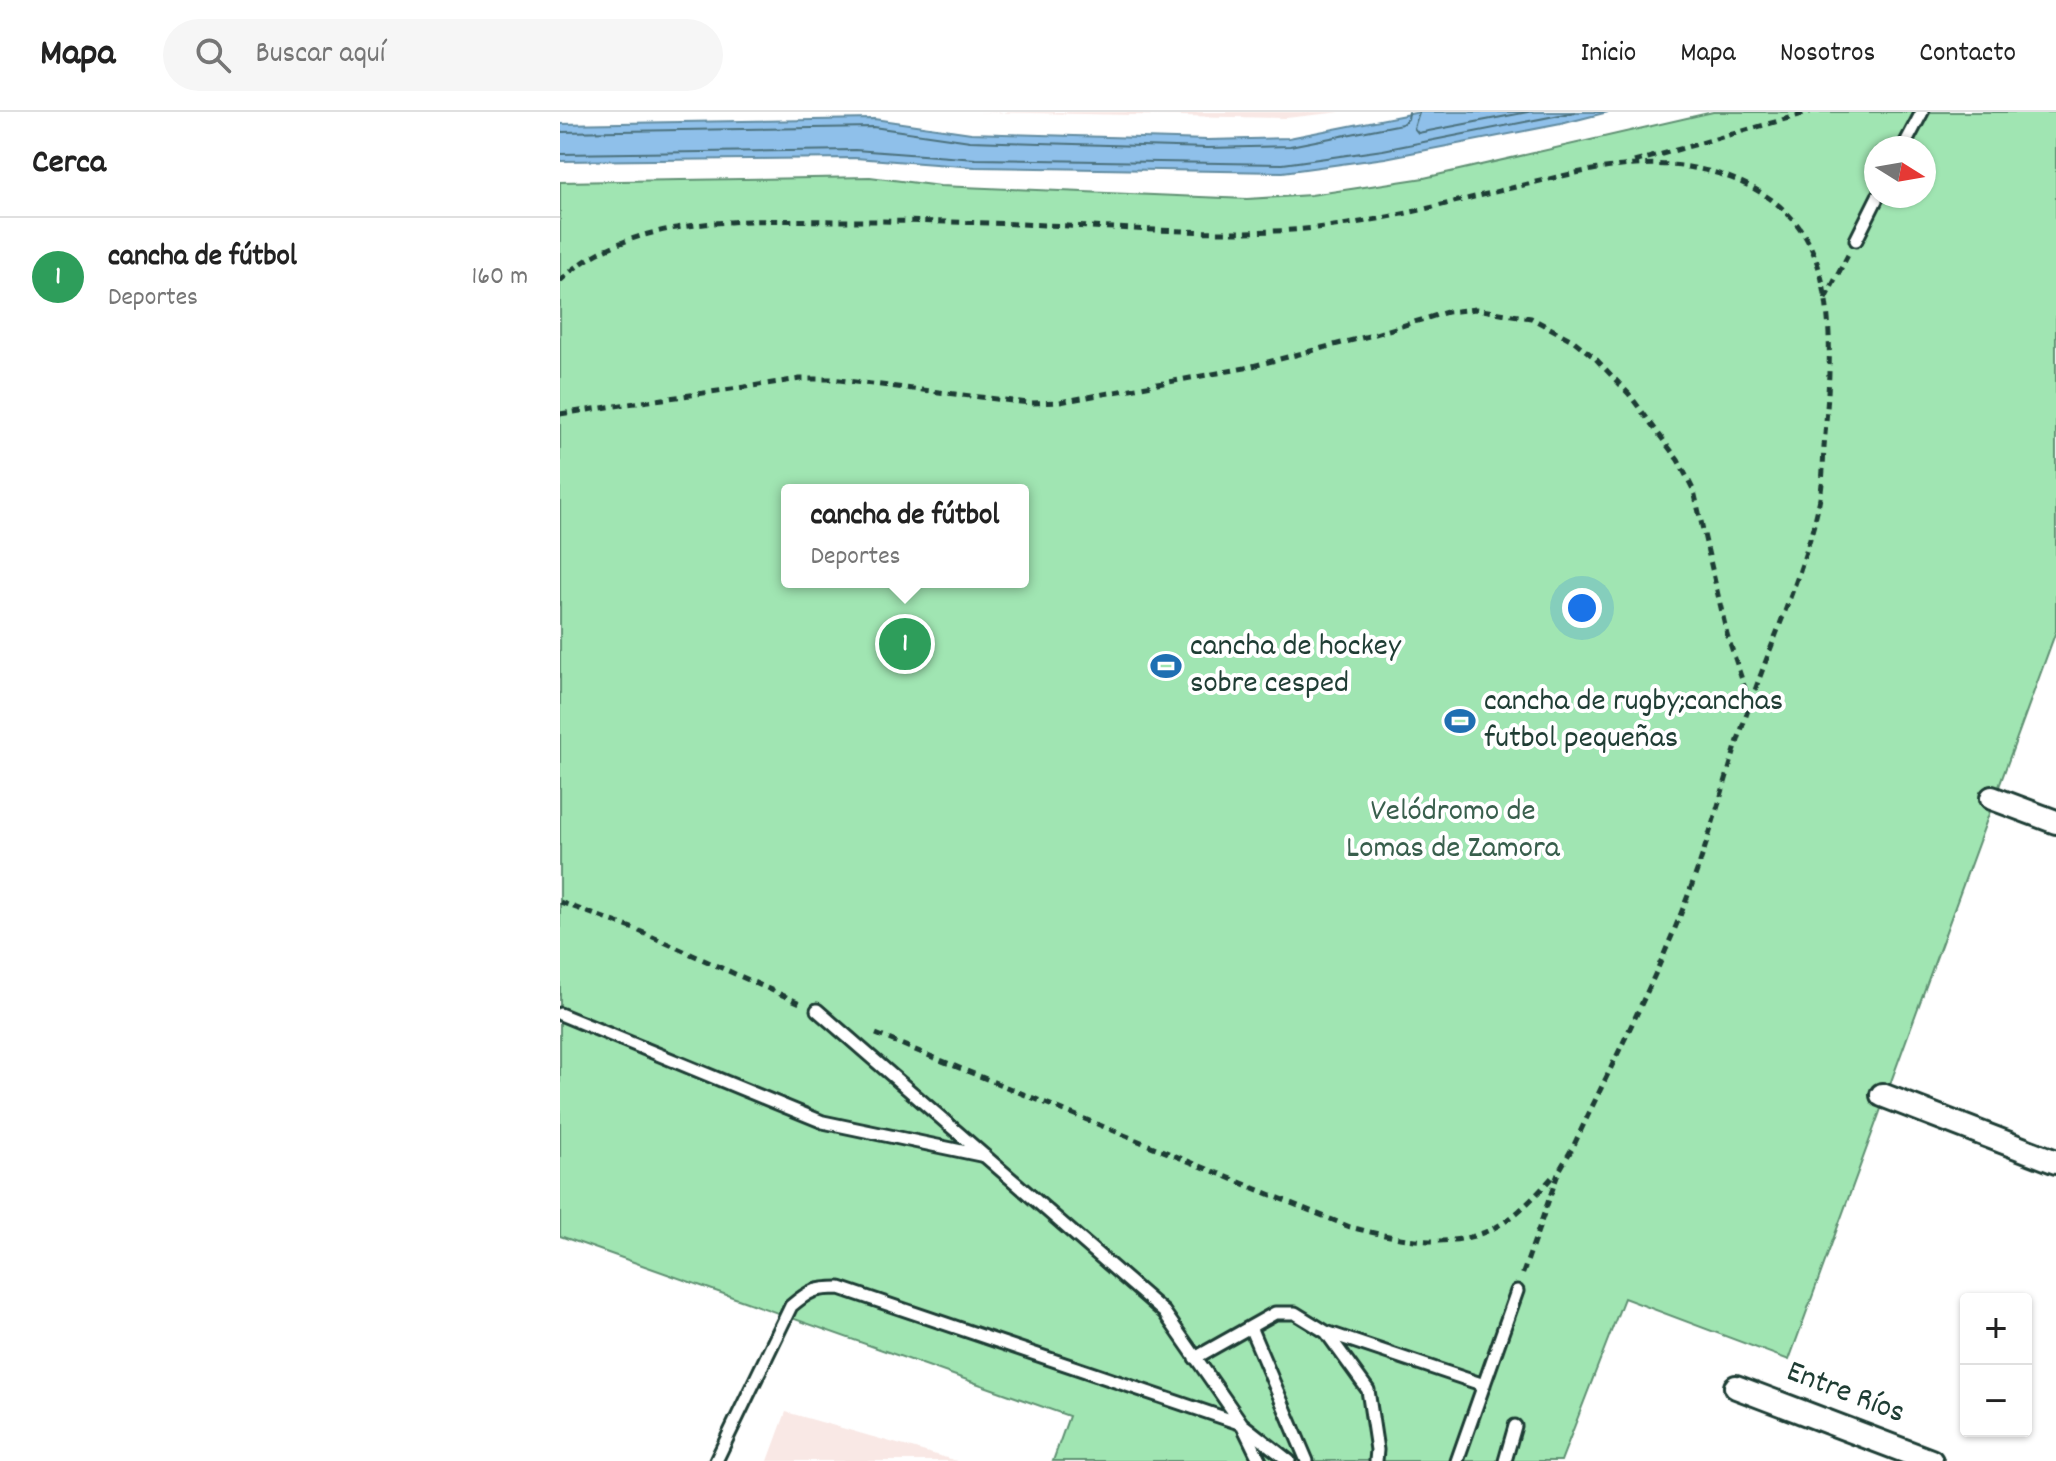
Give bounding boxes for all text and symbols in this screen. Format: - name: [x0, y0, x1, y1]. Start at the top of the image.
- search box: [163, 19, 723, 91]
- text: Mapa: [40, 28, 115, 83]
- icon: search: [191, 33, 235, 77]
- text: Buscar aquí: [255, 34, 385, 77]
- text: Inicio: [1581, 35, 1636, 75]
- text: Mapa: [1680, 35, 1736, 75]
- text: Nosotros: [1780, 35, 1875, 75]
- text: Contacto: [1919, 35, 2016, 75]
- north arrow: [1864, 136, 1936, 208]
- text: Cerca: [32, 140, 106, 189]
- text: cancha de fútbol: [108, 237, 297, 280]
- text: 1: [55, 259, 61, 296]
- text: 160 m: [472, 259, 528, 296]
- text: Deportes: [108, 280, 198, 317]
- popup: [781, 484, 1029, 588]
- text: cancha de fútbol: [811, 496, 999, 539]
- text: Deportes: [811, 539, 901, 576]
- your location: [1562, 588, 1602, 628]
- pin: 1: [879, 614, 931, 674]
- place label: cancha de hockey sobre cesped: [1190, 625, 1402, 708]
- sports icon: cancha de hockey sobre cesped: [1149, 649, 1183, 683]
- place label: cancha de rugby;canchas futbol pequeñas: [1484, 680, 1783, 763]
- sports icon: cancha de rugby;canchas futbol pequeñas: [1443, 704, 1477, 738]
- park label: Velódromo de Lomas de Zamora: [1346, 790, 1561, 873]
- map controls: [1960, 1293, 2032, 1437]
- button: +: [1960, 1293, 2032, 1365]
- street label: Entre Ríos: [1779, 1350, 1911, 1438]
- button: −: [1960, 1365, 2032, 1437]

